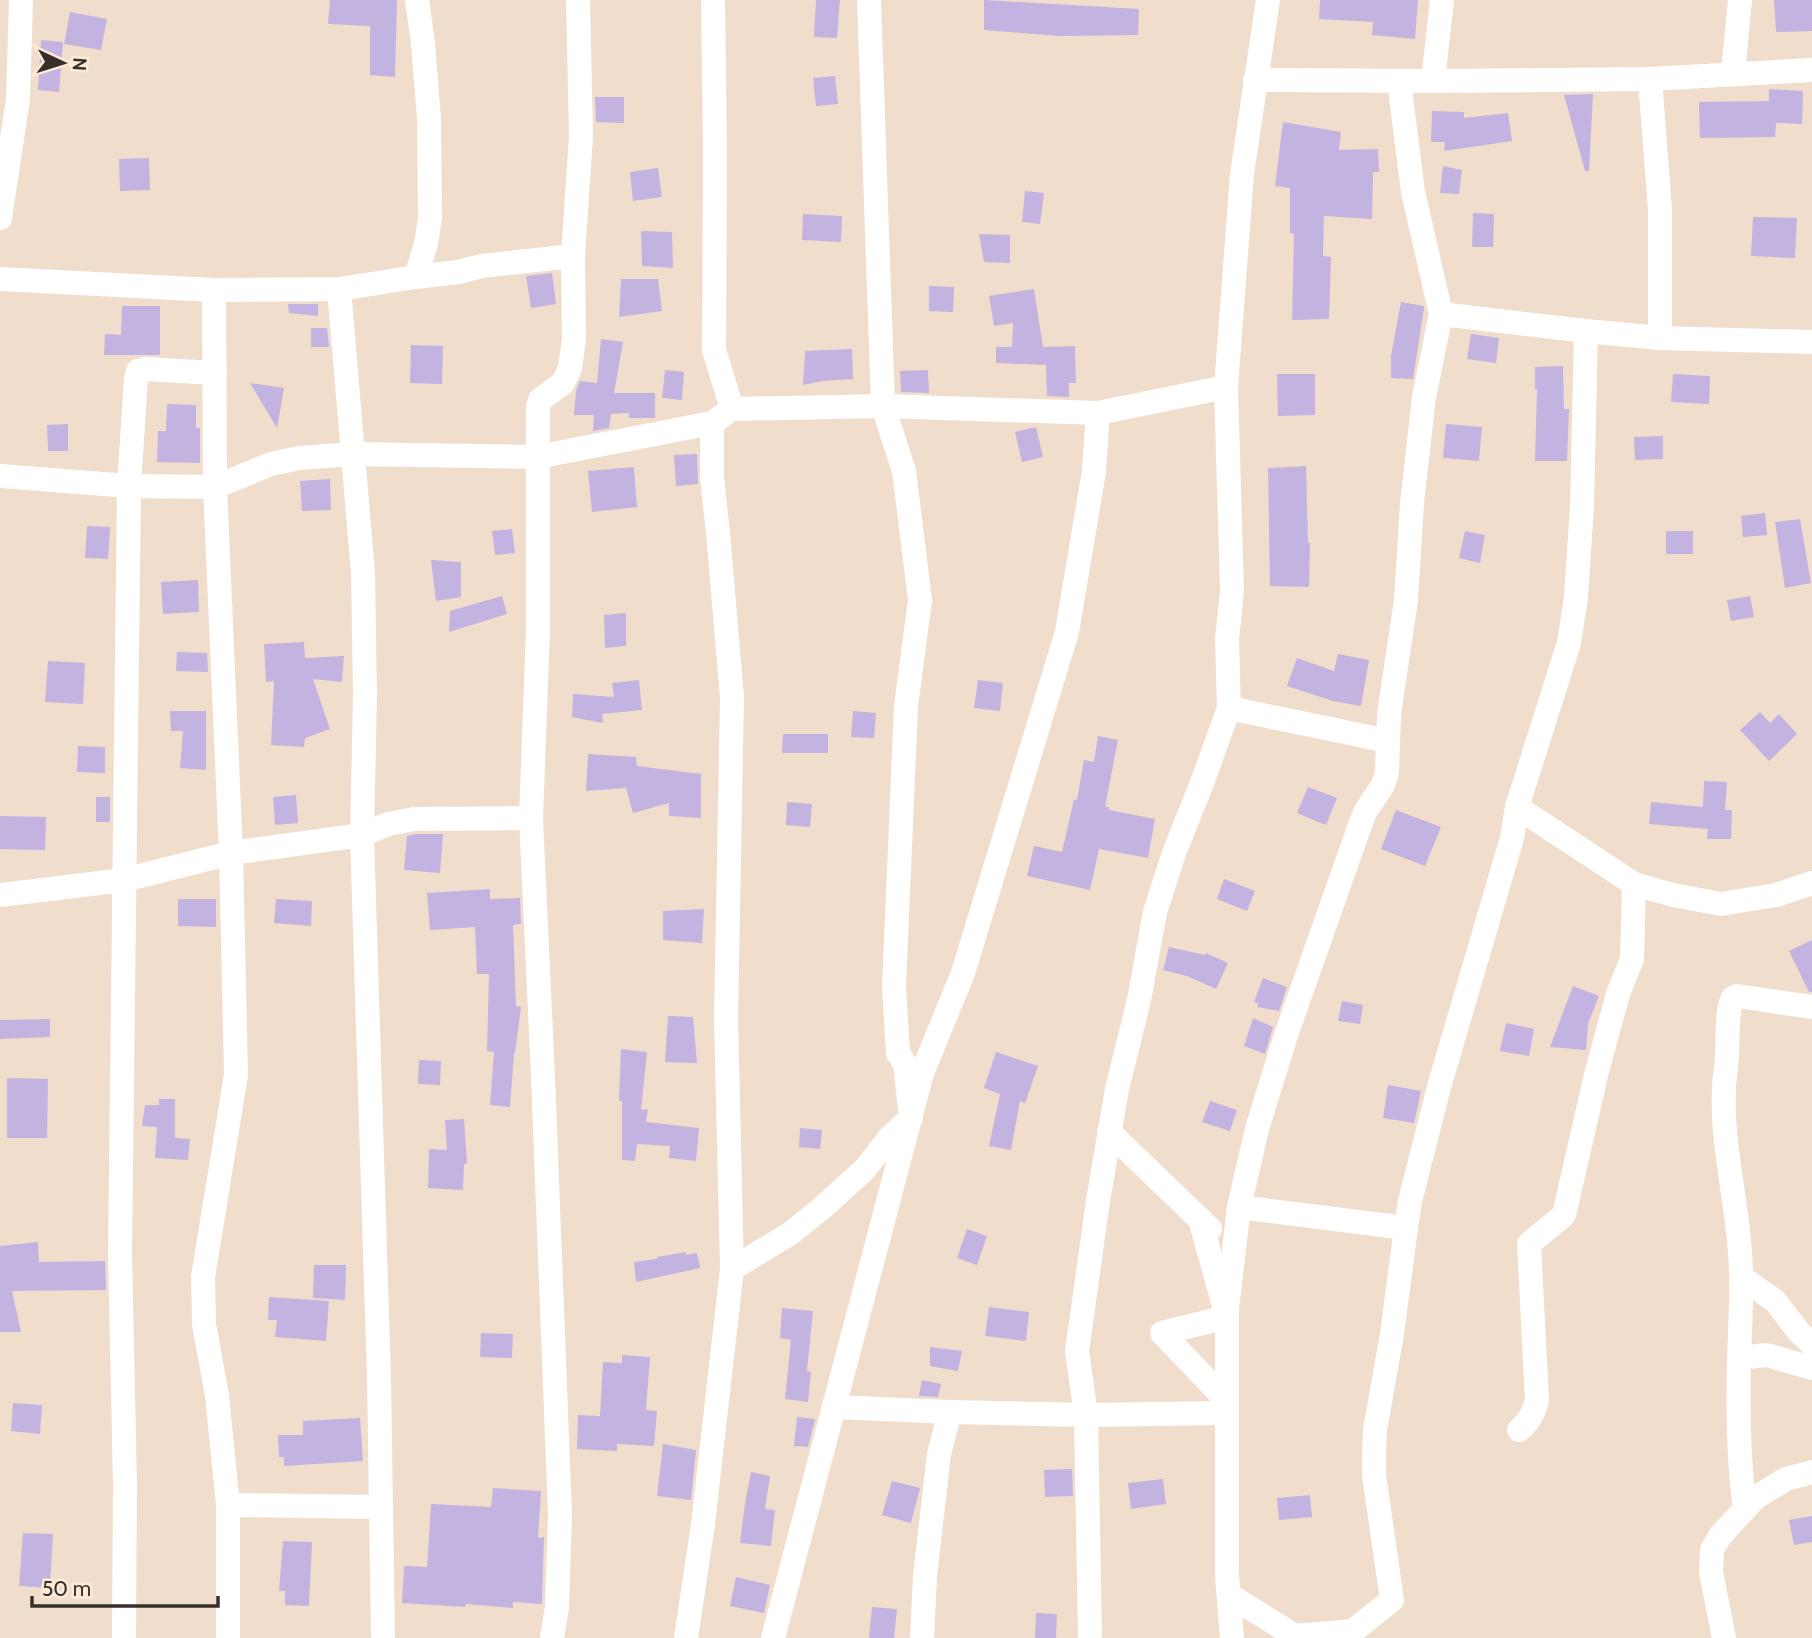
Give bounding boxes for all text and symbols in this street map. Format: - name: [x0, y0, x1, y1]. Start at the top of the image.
- north arrow: [28, 28, 98, 98]
- text: N: [68, 57, 91, 72]
- scale bar: [32, 1564, 217, 1608]
- text: 50 m: [42, 1576, 91, 1601]

